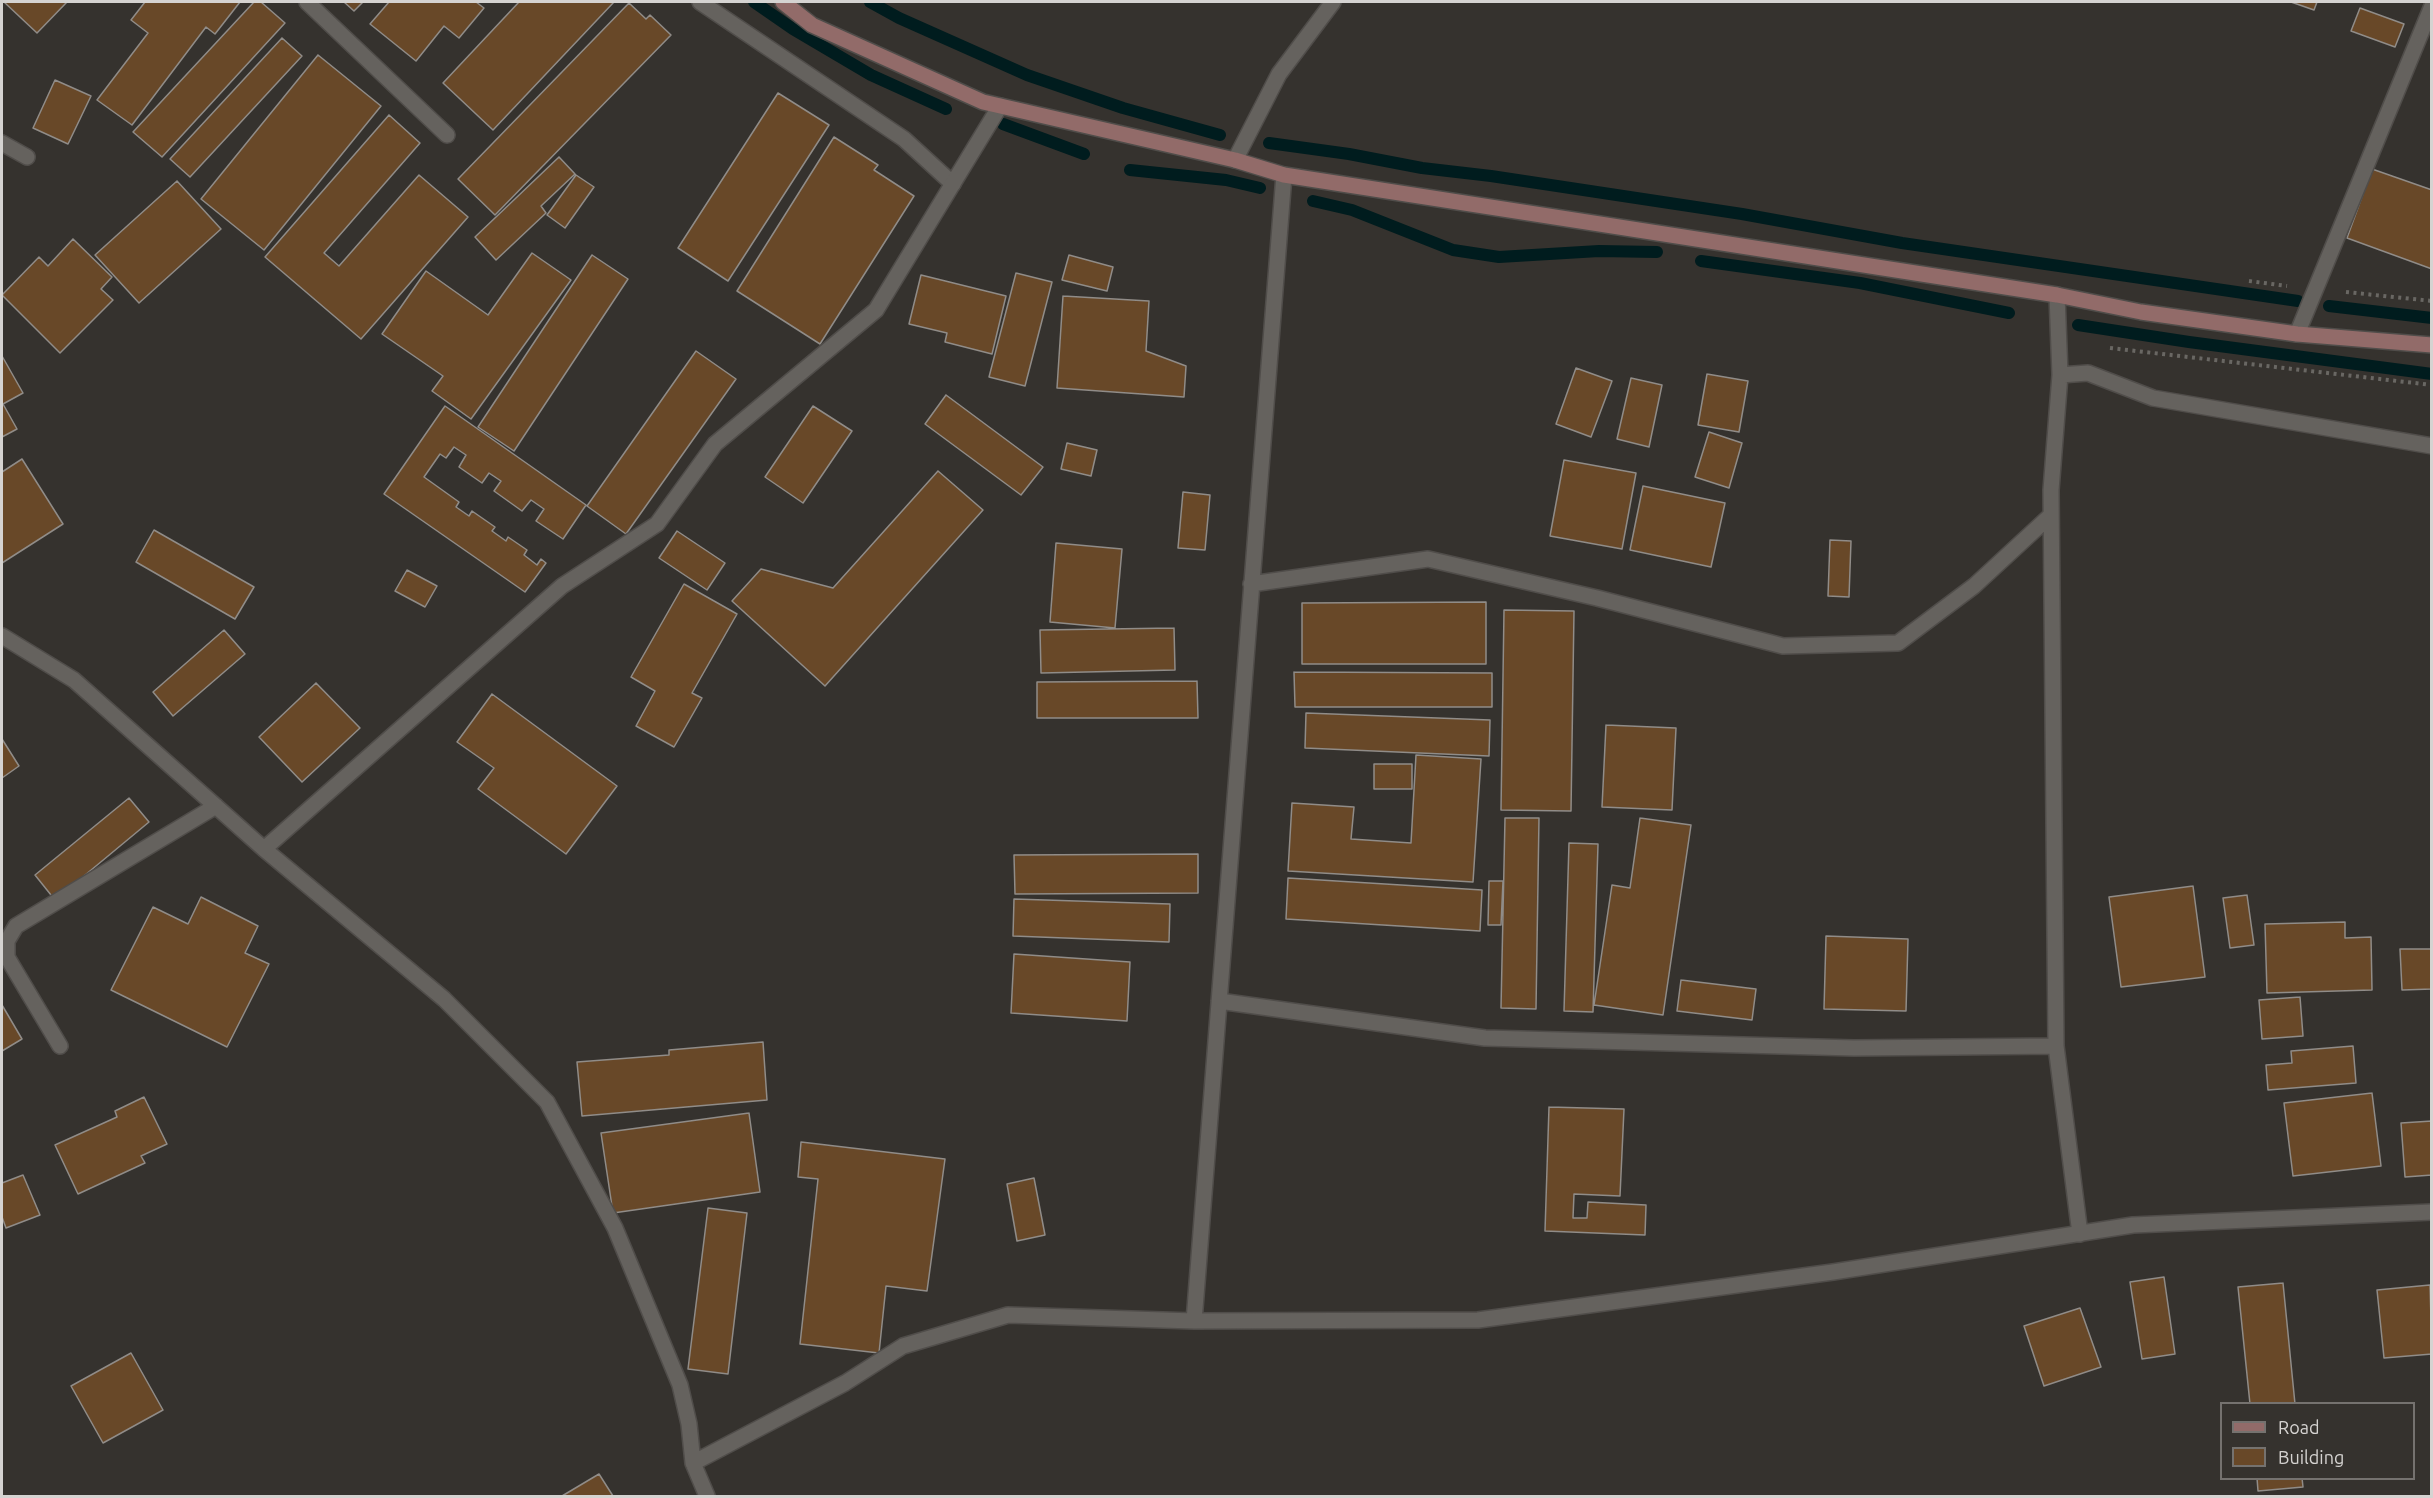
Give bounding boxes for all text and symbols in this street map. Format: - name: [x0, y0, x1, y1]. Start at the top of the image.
- legend: [2220, 1402, 2415, 1480]
- text: Road: [2278, 1417, 2320, 1437]
- text: Building: [2278, 1447, 2344, 1467]

